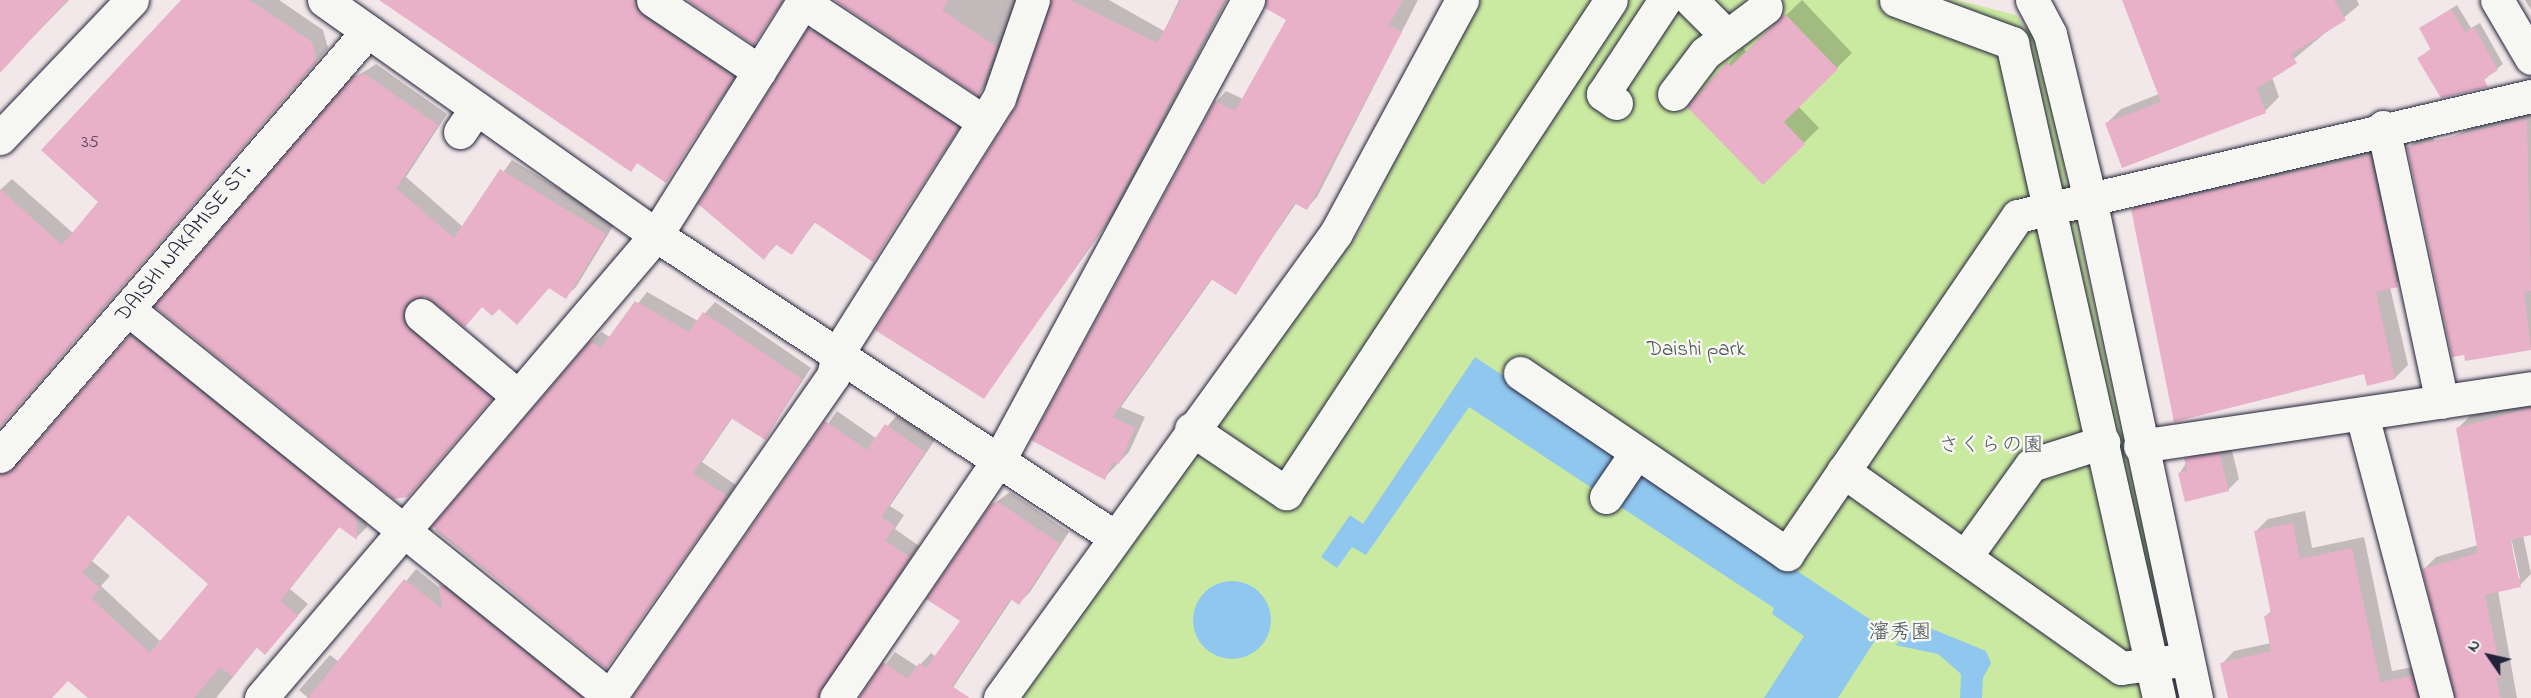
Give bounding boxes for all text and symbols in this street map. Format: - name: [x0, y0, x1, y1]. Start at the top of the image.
- house number: 35: [81, 132, 99, 154]
- street label: DAISHI NAKAMISE ST.: [111, 159, 257, 327]
- park label: Daishi park: [1647, 337, 1745, 363]
- park label: さくらの園: [1939, 433, 2043, 459]
- park label: 瀋秀園: [1869, 620, 1931, 646]
- north arrow: [2459, 626, 2519, 686]
- text: N: [2461, 635, 2487, 657]

